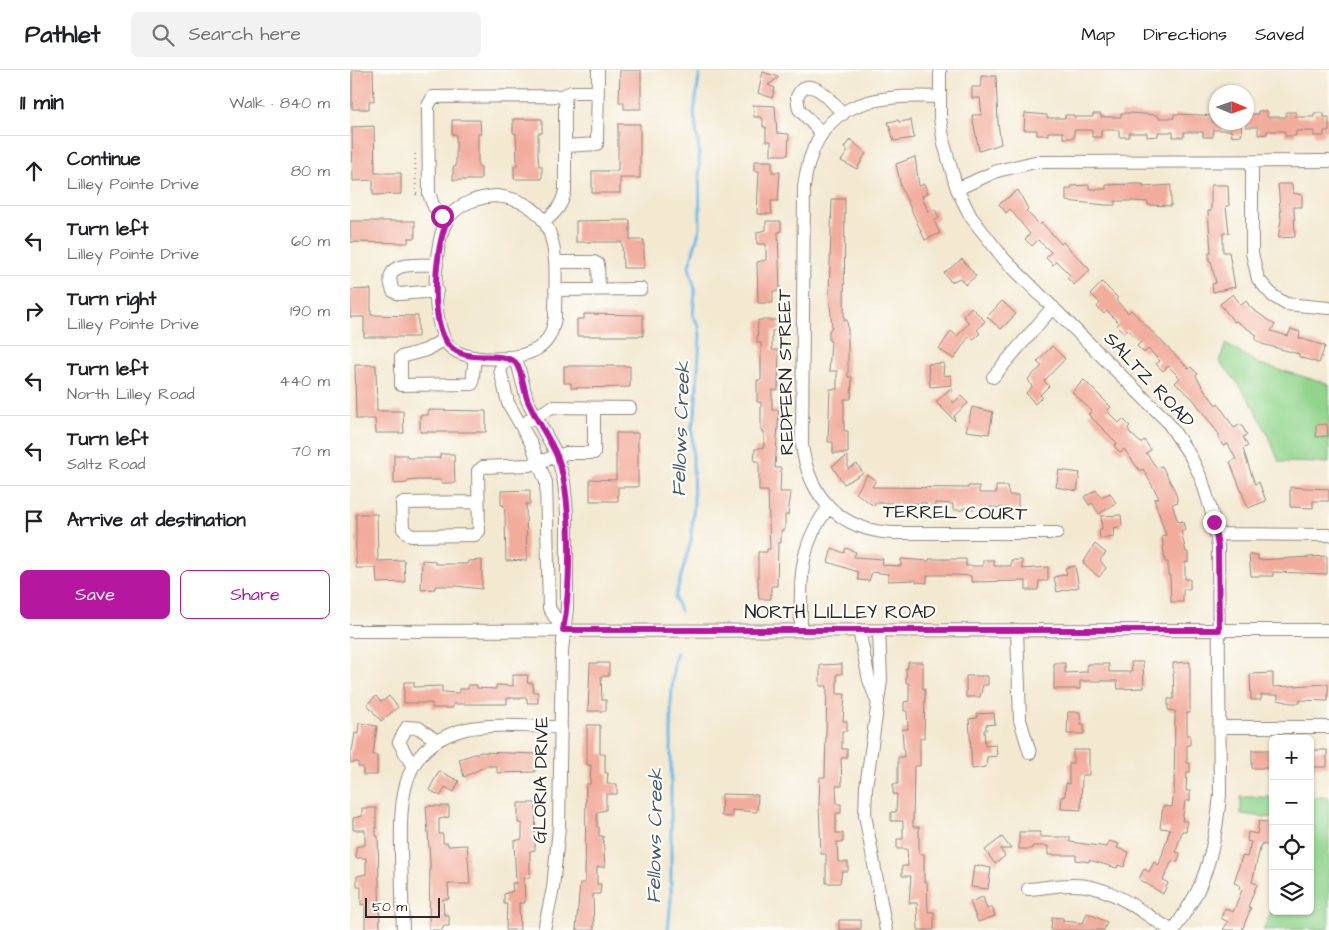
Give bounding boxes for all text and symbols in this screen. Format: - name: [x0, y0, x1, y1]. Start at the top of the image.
- search box: [131, 12, 481, 57]
- text: Pathlet: [25, 18, 101, 52]
- icon: search: [149, 21, 177, 49]
- text: Search here: [189, 21, 301, 48]
- text: Map: [1081, 22, 1115, 47]
- text: Directions: [1143, 22, 1227, 47]
- text: Saved: [1255, 22, 1304, 47]
- north arrow: [1209, 85, 1254, 130]
- text: 11 min: [20, 88, 64, 117]
- text: Walk · 840 m: [229, 92, 330, 114]
- text: Continue: [67, 146, 141, 173]
- icon: ahead: [20, 157, 48, 185]
- text: 80 m: [291, 160, 330, 182]
- text: Lilley Pointe Drive: [67, 173, 199, 195]
- route start: [431, 205, 454, 228]
- text: Turn left: [67, 216, 148, 243]
- icon: left: [20, 227, 48, 255]
- text: 60 m: [291, 230, 330, 252]
- text: Lilley Pointe Drive: [67, 243, 199, 265]
- text: Turn right: [67, 286, 156, 313]
- street label: REDFERN STREET: [771, 288, 801, 455]
- icon: right: [20, 297, 48, 325]
- text: 190 m: [290, 300, 330, 322]
- text: Lilley Pointe Drive: [67, 313, 199, 335]
- street label: SALTZ ROAD: [1097, 326, 1201, 434]
- text: Turn left: [67, 356, 148, 383]
- water label: Fellows Creek: [665, 360, 697, 497]
- icon: left: [20, 367, 48, 395]
- text: 440 m: [279, 370, 330, 392]
- text: North Lilley Road: [67, 383, 195, 405]
- text: Turn left: [67, 426, 148, 453]
- icon: left: [20, 437, 48, 465]
- text: 70 m: [291, 440, 330, 462]
- text: Saltz Road: [67, 453, 145, 475]
- street label: TERREL COURT: [883, 498, 1028, 528]
- icon: arrive: [20, 507, 48, 535]
- text: Arrive at destination: [67, 507, 246, 534]
- route end: [1203, 511, 1226, 534]
- button: Save: [20, 570, 170, 619]
- button: Share: [180, 570, 330, 619]
- street label: NORTH LILLEY ROAD: [744, 599, 936, 626]
- street label: GLORIA DRIVE: [526, 716, 556, 844]
- map controls: [1269, 735, 1314, 915]
- button: +: [1269, 735, 1314, 780]
- water label: Fellows Creek: [640, 767, 670, 904]
- button: −: [1269, 780, 1314, 825]
- button: locate: [1269, 825, 1314, 870]
- button: layers: [1269, 870, 1314, 915]
- scale bar: [365, 895, 440, 918]
- text: 50 m: [372, 897, 407, 917]

